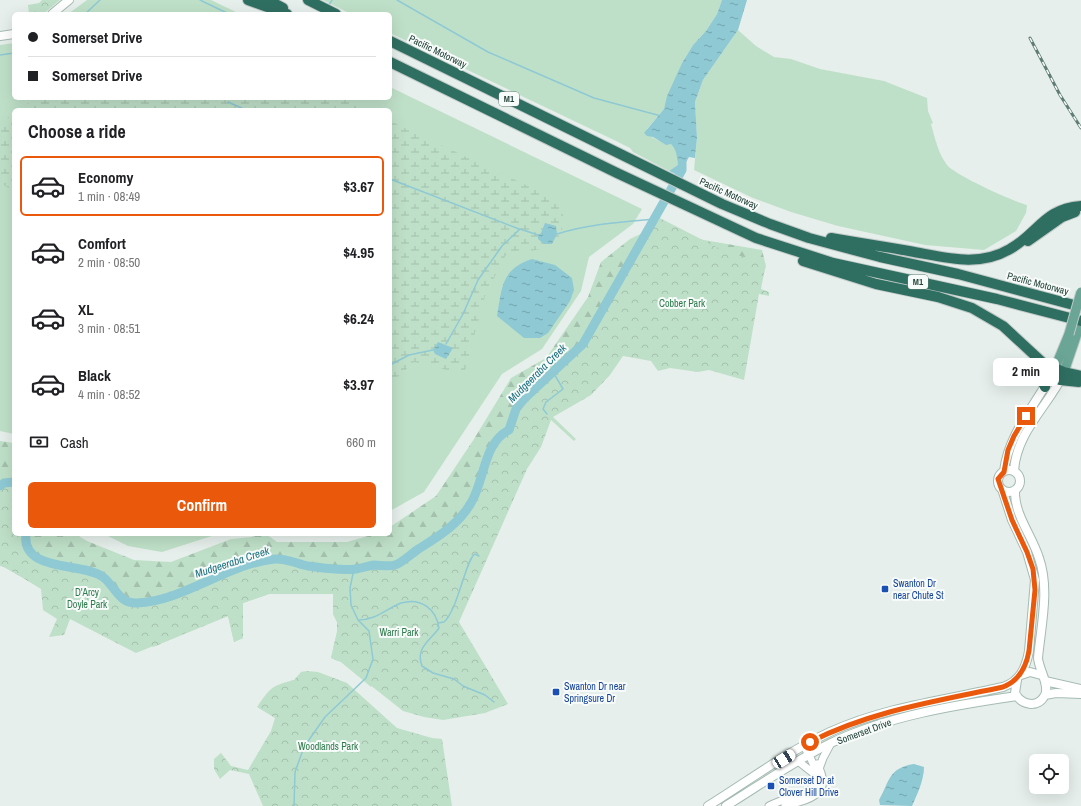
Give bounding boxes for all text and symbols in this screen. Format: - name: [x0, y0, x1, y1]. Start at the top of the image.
- text: Somerset Drive: [52, 27, 142, 48]
- street label: Pacific Motorway: [407, 32, 470, 71]
- text: Somerset Drive: [52, 65, 142, 86]
- road number: M1: [499, 92, 519, 106]
- text: Choose a ride: [28, 119, 126, 144]
- text: Economy: [78, 167, 133, 188]
- icon: car: [30, 168, 66, 204]
- street label: Pacific Motorway: [697, 175, 761, 213]
- text: $3.67: [343, 176, 374, 197]
- text: 1 min · 08:49: [78, 188, 140, 205]
- text: Comfort: [78, 233, 126, 254]
- icon: car: [30, 234, 66, 270]
- text: $4.95: [343, 242, 374, 263]
- text: 2 min · 08:50: [78, 254, 140, 271]
- street label: Pacific Motorway: [1006, 269, 1071, 298]
- road number: M1: [908, 275, 928, 289]
- park label: Cobber Park: [659, 297, 706, 310]
- text: XL: [78, 299, 94, 320]
- icon: car: [30, 300, 66, 336]
- text: $6.24: [343, 308, 374, 329]
- text: 3 min · 08:51: [78, 320, 140, 337]
- water label: Mudgeeraba Creek: [505, 340, 570, 405]
- callout: 2 min: [993, 358, 1059, 386]
- text: 2 min: [1012, 363, 1040, 380]
- text: Black: [78, 365, 111, 386]
- icon: car: [30, 366, 66, 402]
- text: $3.97: [343, 374, 374, 395]
- text: 4 min · 08:52: [78, 386, 140, 403]
- route end: [1017, 407, 1035, 425]
- icon: cash: [28, 431, 50, 453]
- text: Cash: [60, 432, 89, 453]
- text: 660 m: [346, 434, 376, 451]
- button: Confirm: [28, 482, 376, 528]
- water label: Mudgeeraba Creek: [193, 543, 271, 581]
- place label: Swanton Dr near Chute St: [893, 577, 944, 602]
- marker: Swanton Dr near Chute St: [880, 584, 890, 594]
- park label: D'Arcy Doyle Park: [67, 586, 108, 611]
- park label: Warri Park: [380, 626, 419, 639]
- place label: Swanton Dr near Springsure Dr: [564, 680, 626, 705]
- marker: Swanton Dr near Springsure Dr: [551, 687, 561, 697]
- street label: Somerset Drive: [835, 715, 894, 747]
- route start: [801, 733, 819, 751]
- park label: Woodlands Park: [298, 740, 359, 753]
- car: [771, 748, 797, 770]
- map controls: [1029, 754, 1069, 794]
- button: locate: [1029, 754, 1069, 794]
- place label: Somerset Dr at Clover Hill Drive: [779, 774, 839, 799]
- marker: Somerset Dr at Clover Hill Drive: [766, 781, 776, 791]

